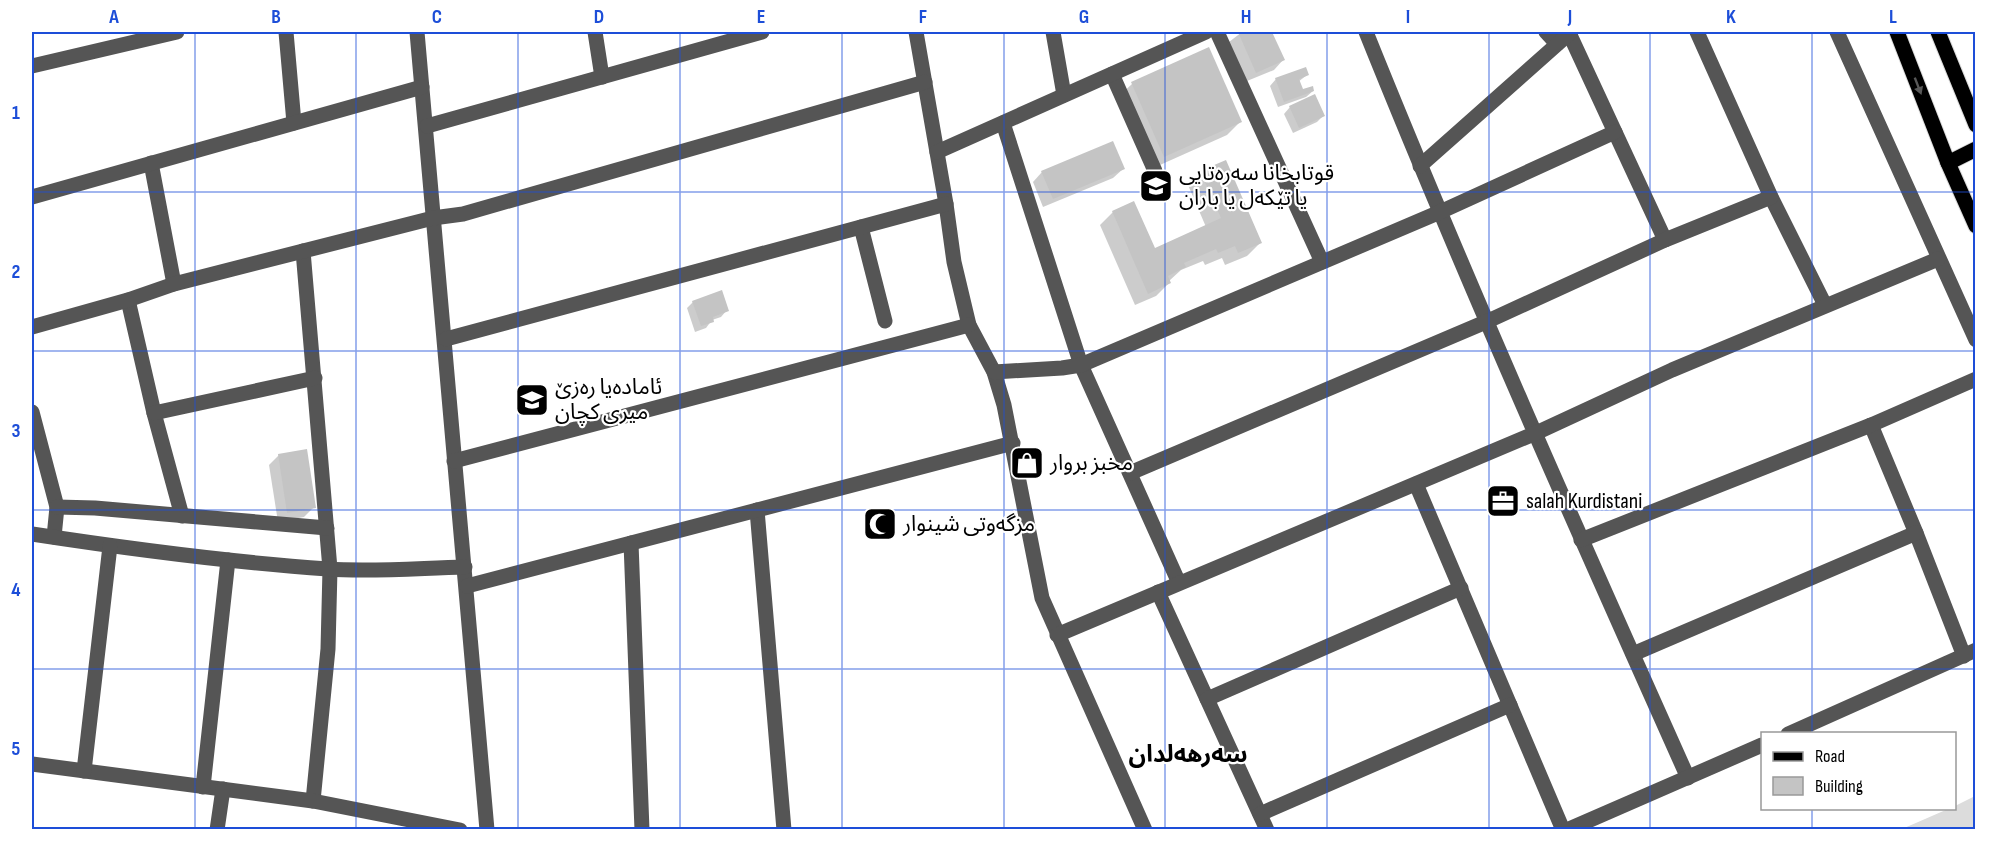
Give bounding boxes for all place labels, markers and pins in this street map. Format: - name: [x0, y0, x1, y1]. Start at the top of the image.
- place label: قوتابخانا سەرەتایی یا تێکەل یا باران: [1179, 160, 1334, 212]
- school or university icon: قوتابخانا سەرەتایی یا تێکەل یا باران: [1138, 168, 1174, 204]
- place label: ئامادەيا رەزێ ميرى كچان: [555, 374, 662, 426]
- school or university icon: ئامادەيا رەزێ ميرى كچان: [514, 382, 550, 418]
- shop icon: مخبز بروار: [1009, 445, 1045, 481]
- place label: مخبز بروار: [1049, 450, 1133, 477]
- office icon: salah Kurdistani: [1485, 483, 1521, 519]
- place label: salah Kurdistani: [1526, 488, 1642, 515]
- mosque icon: مزگەوتی شينوار: [862, 506, 898, 542]
- place label: مزگەوتی شينوار: [902, 511, 1035, 538]

